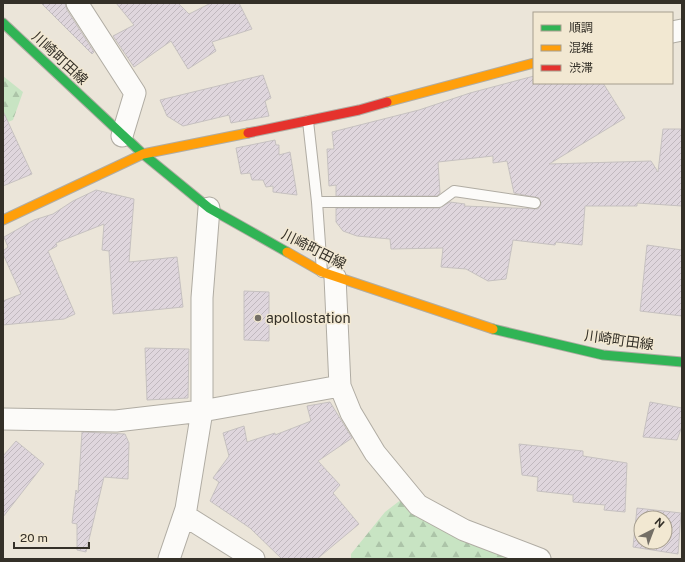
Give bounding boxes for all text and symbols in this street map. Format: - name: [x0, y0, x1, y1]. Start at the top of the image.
- legend: [533, 12, 673, 84]
- text: 順調: [569, 21, 593, 35]
- street label: 川崎町田線: [29, 28, 91, 88]
- text: 混雑: [569, 41, 593, 55]
- text: 渋滞: [569, 61, 593, 75]
- street label: 川崎町田線: [279, 226, 349, 272]
- place label: apollostation: [266, 310, 350, 326]
- marker: apollostation: [253, 313, 263, 323]
- street label: 川崎町田線: [583, 327, 655, 353]
- north arrow: [633, 510, 673, 550]
- text: N: [652, 515, 667, 530]
- scale bar: [14, 524, 89, 550]
- text: 20 m: [20, 531, 48, 545]

